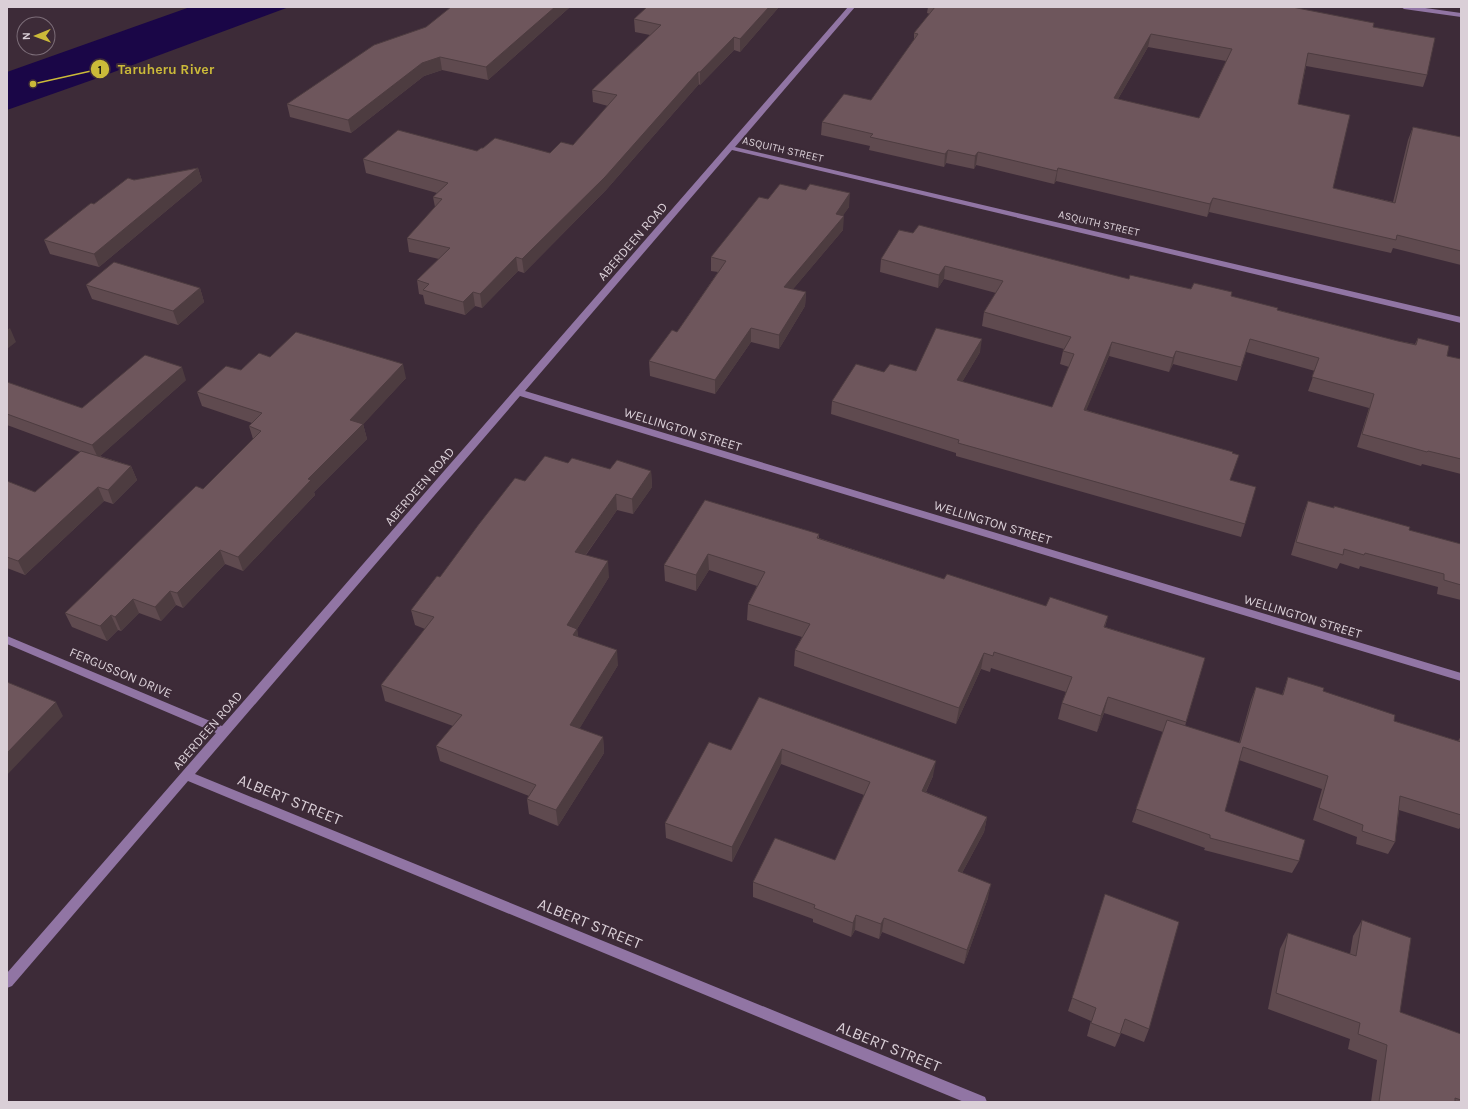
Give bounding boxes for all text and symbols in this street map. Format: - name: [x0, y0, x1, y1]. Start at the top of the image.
- north arrow: [16, 16, 56, 56]
- text: N: [20, 32, 33, 40]
- callout: Taruheru River: [90, 56, 223, 82]
- text: Taruheru River: [118, 61, 215, 78]
- text: 1: [98, 63, 102, 77]
- street label: ASQUITH STREET: [741, 134, 825, 165]
- street label: ABERDEEN ROAD: [594, 199, 670, 283]
- street label: ASQUITH STREET: [1057, 208, 1141, 239]
- street label: WELLINGTON STREET: [622, 404, 744, 455]
- street label: ABERDEEN ROAD: [381, 444, 457, 528]
- street label: WELLINGTON STREET: [932, 497, 1054, 548]
- street label: WELLINGTON STREET: [1242, 591, 1364, 642]
- street label: FERGUSSON DRIVE: [67, 644, 174, 701]
- street label: ABERDEEN ROAD: [169, 688, 245, 772]
- street label: ALBERT STREET: [235, 770, 345, 829]
- street label: ALBERT STREET: [535, 894, 645, 953]
- street label: ALBERT STREET: [834, 1017, 944, 1076]

